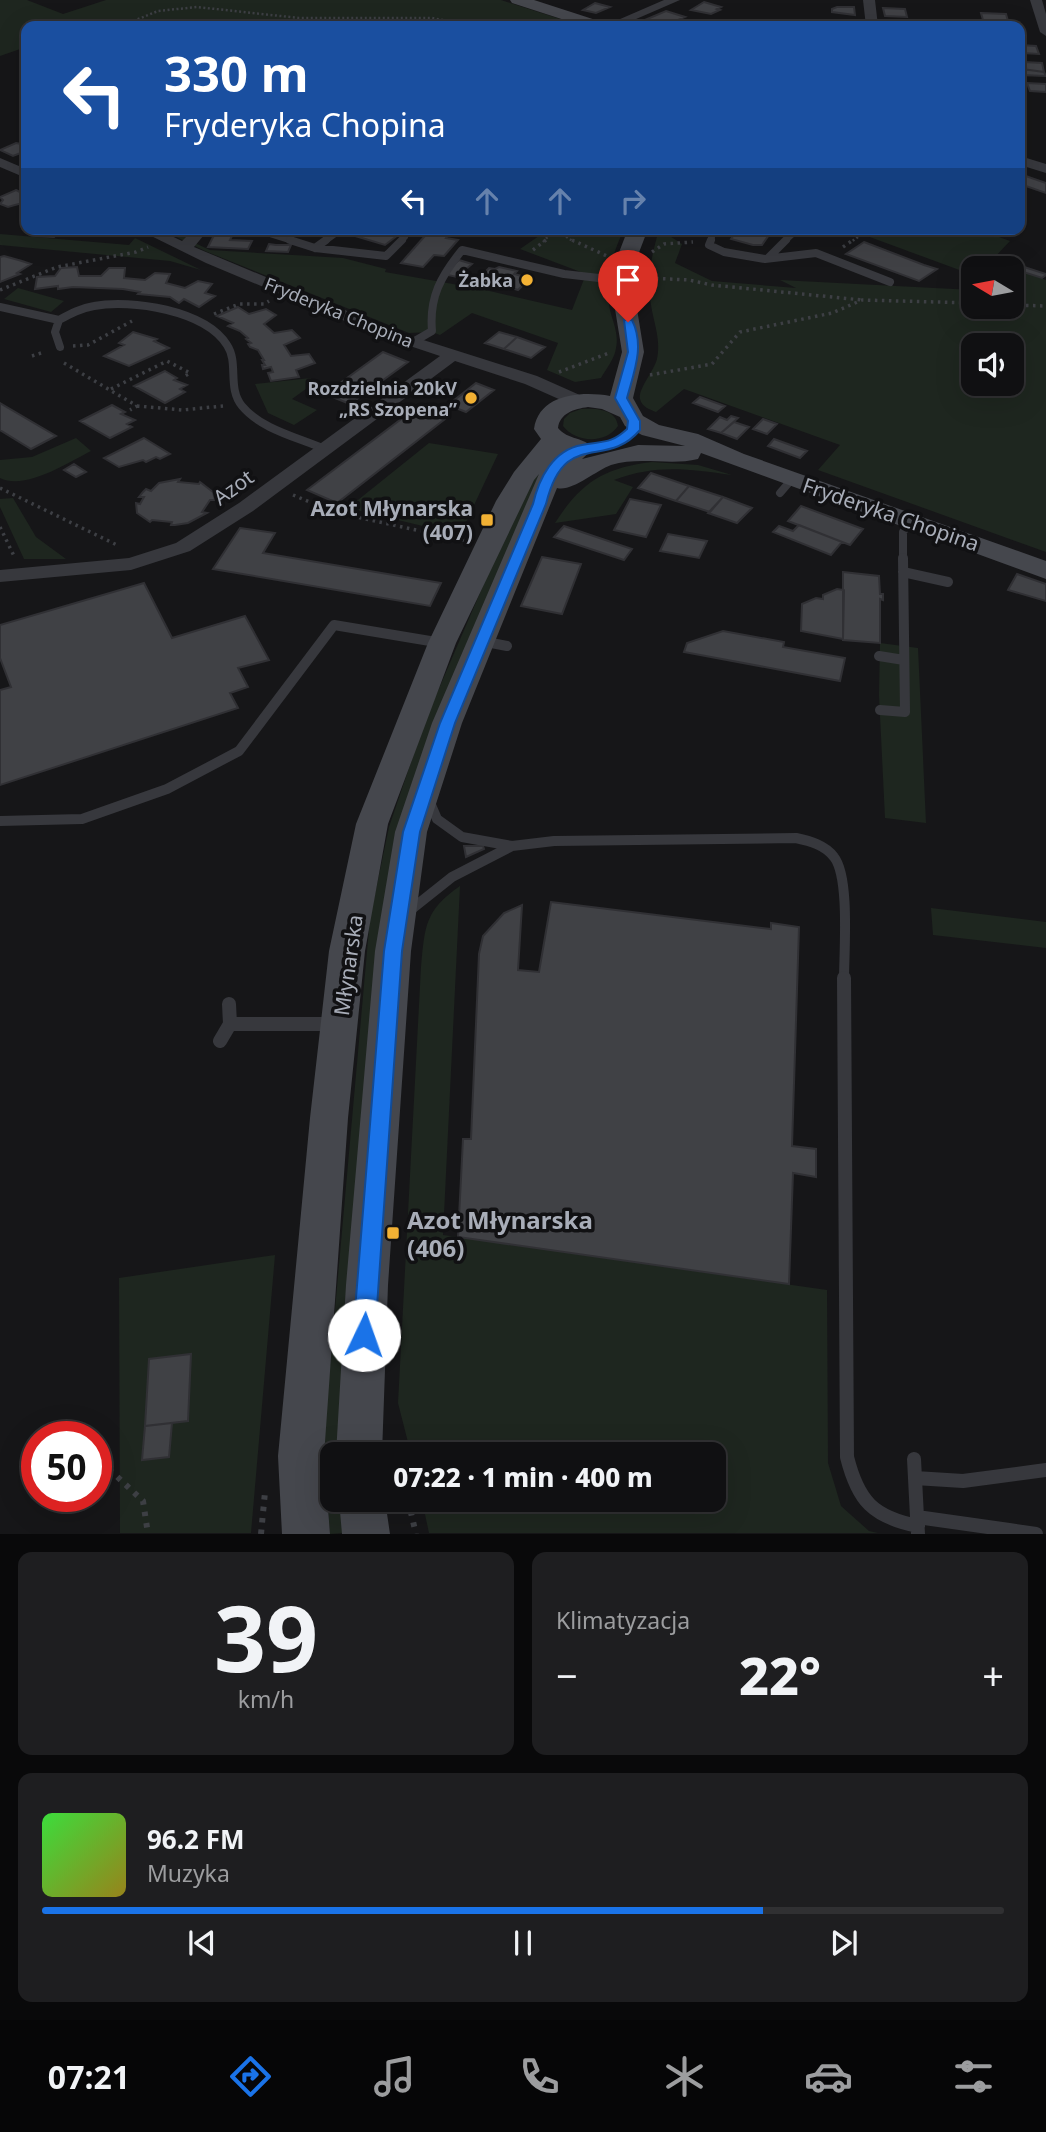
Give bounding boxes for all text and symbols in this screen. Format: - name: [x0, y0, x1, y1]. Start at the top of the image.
- text: 330 m: [164, 40, 309, 106]
- icon: left: [49, 49, 140, 140]
- text: Fryderyka Chopina: [164, 103, 446, 146]
- icon: left: [395, 182, 433, 220]
- icon: ahead: [468, 182, 506, 220]
- icon: ahead: [541, 182, 579, 220]
- icon: right: [614, 182, 652, 220]
- pin: [598, 250, 658, 322]
- north arrow: [961, 256, 1024, 318]
- map controls: [961, 256, 1024, 396]
- icon: arrive: [609, 261, 647, 299]
- place label: Żabka: [458, 268, 513, 292]
- street label: Fryderyka Chopina: [261, 271, 417, 353]
- marker: Żabka: [519, 272, 535, 288]
- button: sound: [961, 333, 1024, 396]
- place label: Rozdzielnia 20kV „RS Szopena”: [308, 376, 457, 421]
- marker: Rozdzielnia 20kV „RS Szopena”: [463, 390, 479, 406]
- street label: Azot: [207, 463, 259, 511]
- street label: Fryderyka Chopina: [799, 471, 983, 557]
- place label: Azot Młynarska (407): [310, 494, 473, 546]
- marker: Azot Młynarska (407): [479, 512, 495, 528]
- street label: Młynarska: [327, 913, 369, 1017]
- place label: Azot Młynarska (406): [407, 1203, 593, 1264]
- marker: Azot Młynarska (406): [385, 1225, 401, 1241]
- position arrow: [327, 1298, 401, 1372]
- speed limit sign: 50: [21, 1421, 112, 1512]
- text: 07:22 · 1 min · 400 m: [393, 1459, 653, 1495]
- text: 39: [214, 1575, 318, 1699]
- text: Klimatyzacja: [556, 1604, 690, 1636]
- text: 22°: [739, 1639, 821, 1710]
- text: −: [556, 1649, 578, 1701]
- text: +: [982, 1649, 1004, 1701]
- text: km/h: [238, 1683, 294, 1715]
- text: 96.2 FM: [147, 1821, 244, 1857]
- text: Muzyka: [147, 1857, 230, 1889]
- icon: previous: [183, 1924, 221, 1962]
- icon: pause: [504, 1924, 542, 1962]
- icon: next: [825, 1924, 863, 1962]
- icon: directions: [226, 2052, 275, 2101]
- icon: music: [370, 2052, 419, 2101]
- icon: phone: [515, 2052, 564, 2101]
- icon: climate: [660, 2052, 709, 2101]
- icon: car: [804, 2052, 853, 2101]
- icon: filters: [949, 2052, 998, 2101]
- text: 07:21: [48, 2055, 130, 2098]

